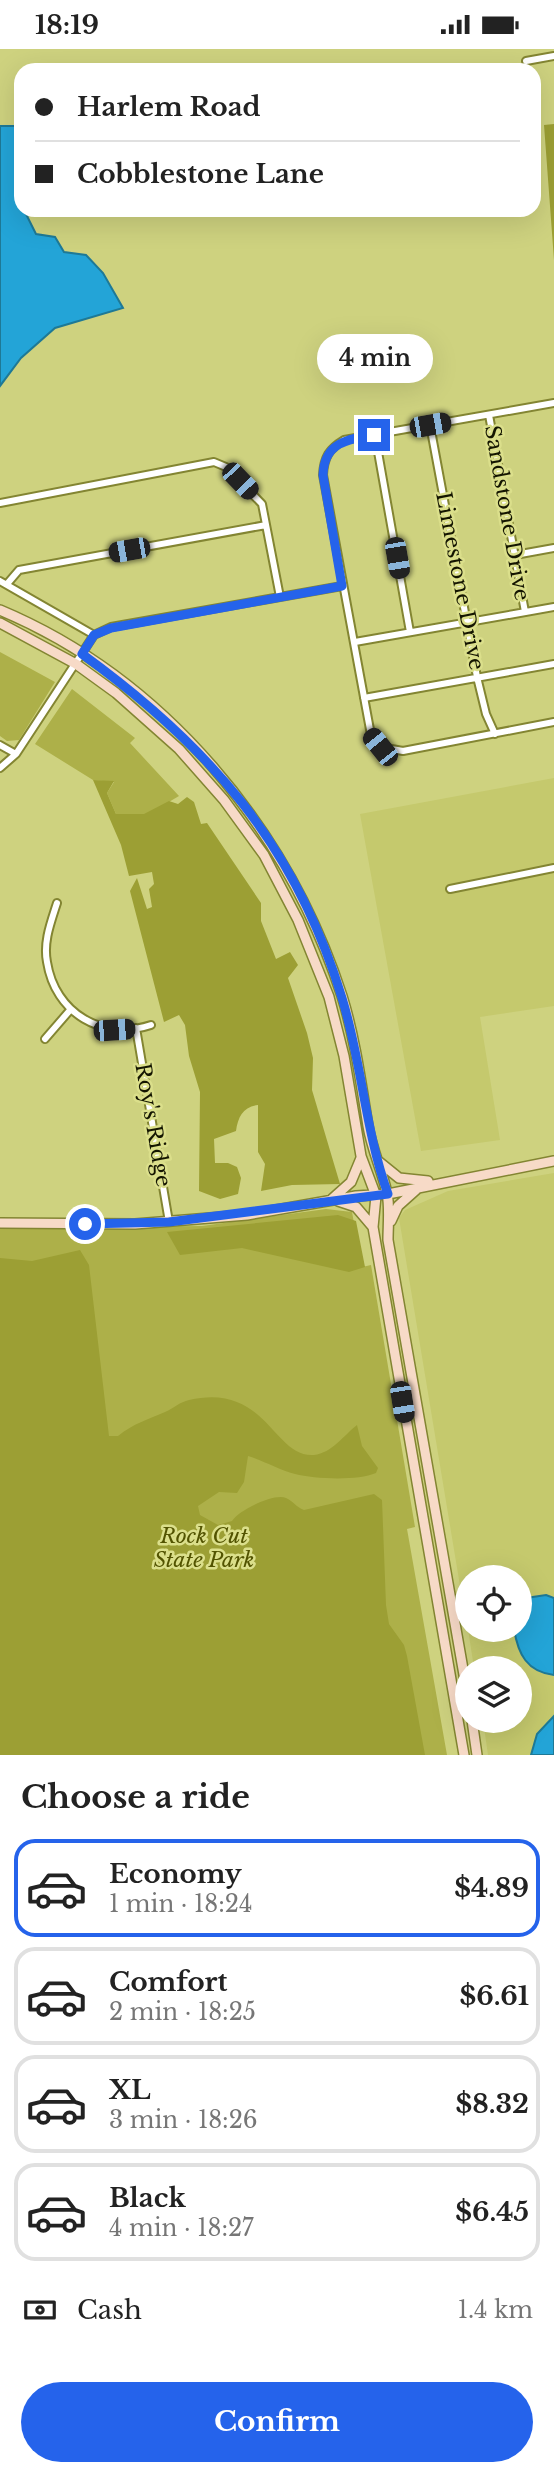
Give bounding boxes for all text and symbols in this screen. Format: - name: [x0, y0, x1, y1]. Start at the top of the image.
- text: 18:19: [35, 9, 99, 41]
- text: Harlem Road: [77, 91, 261, 123]
- text: Cobblestone Lane: [77, 158, 324, 190]
- callout: 4 min: [316, 333, 432, 383]
- text: 4 min: [339, 344, 411, 372]
- car: [408, 411, 453, 439]
- route end: [358, 419, 390, 451]
- street label: Sandstone Drive: [479, 423, 535, 603]
- car: [218, 459, 263, 503]
- street label: Limestone Drive: [430, 490, 490, 672]
- car: [384, 535, 411, 581]
- car: [107, 536, 152, 564]
- car: [359, 724, 402, 770]
- car: [93, 1018, 136, 1042]
- street label: Roy's Ridge: [129, 1061, 177, 1189]
- route start: [69, 1208, 101, 1240]
- car: [389, 1380, 416, 1424]
- park label: Rock Cut State Park: [154, 1523, 254, 1573]
- map controls: [455, 1565, 532, 1733]
- button: locate: [455, 1565, 532, 1642]
- button: layers: [455, 1656, 532, 1733]
- text: Choose a ride: [21, 1777, 250, 1817]
- icon: car: [25, 1857, 88, 1920]
- text: Economy: [109, 1858, 242, 1890]
- text: $4.89: [454, 1872, 529, 1904]
- text: 1 min · 18:24: [109, 1890, 252, 1918]
- icon: car: [25, 1965, 88, 2028]
- text: Comfort: [109, 1966, 227, 1998]
- text: $6.61: [459, 1980, 529, 2012]
- text: 2 min · 18:25: [109, 1998, 256, 2026]
- icon: car: [25, 2073, 88, 2136]
- text: XL: [109, 2074, 151, 2106]
- text: $8.32: [455, 2088, 529, 2120]
- text: 3 min · 18:26: [109, 2106, 258, 2134]
- icon: car: [25, 2181, 88, 2244]
- text: Black: [109, 2182, 186, 2214]
- text: $6.45: [455, 2196, 529, 2228]
- text: 4 min · 18:27: [109, 2214, 254, 2242]
- icon: cash: [21, 2291, 59, 2329]
- text: Cash: [77, 2294, 142, 2326]
- text: 1.4 km: [458, 2296, 533, 2324]
- button: Confirm: [21, 2382, 533, 2462]

